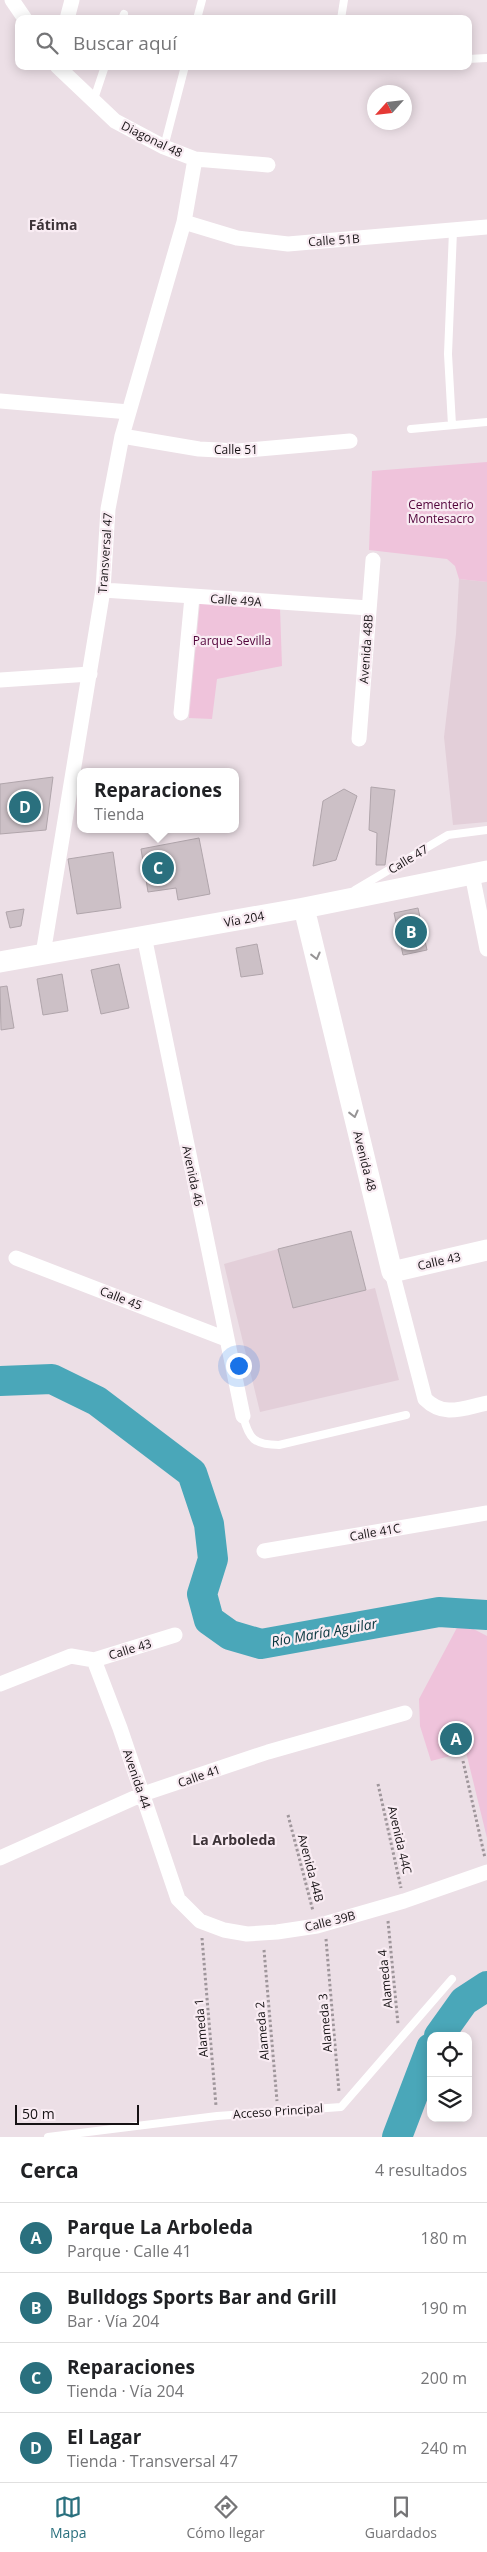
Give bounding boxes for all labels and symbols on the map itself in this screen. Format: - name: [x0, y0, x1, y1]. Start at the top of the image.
- north arrow: [367, 85, 412, 130]
- street label: Diagonal 48: [119, 117, 186, 161]
- district label: Fátima: [29, 215, 77, 234]
- street label: Calle 51B: [308, 230, 361, 250]
- street label: Calle 51: [214, 441, 258, 458]
- park label: Cementerio Montesacro: [408, 496, 474, 527]
- street label: Transversal 47: [94, 512, 116, 594]
- street label: Calle 49A: [210, 590, 263, 610]
- street label: Avenida 48B: [355, 614, 377, 684]
- park label: Parque Sevilla: [193, 632, 271, 649]
- pin: D: [9, 788, 41, 826]
- street label: Calle 47: [385, 840, 431, 878]
- pin: C: [142, 849, 174, 887]
- street label: Vía 204: [223, 907, 266, 931]
- pin: B: [395, 913, 427, 951]
- one-way arrow: [310, 951, 320, 959]
- one-way arrow: [348, 1109, 359, 1118]
- street label: Avenida 48: [349, 1129, 381, 1193]
- street label: Avenida 46: [178, 1144, 208, 1208]
- street label: Calle 43: [416, 1248, 462, 1274]
- street label: Calle 45: [97, 1282, 145, 1314]
- your location: [226, 1353, 252, 1379]
- street label: Calle 41C: [348, 1519, 402, 1545]
- water label: Río María Aguilar: [270, 1613, 379, 1651]
- street label: Calle 43: [107, 1634, 154, 1664]
- pin: A: [440, 1720, 472, 1758]
- street label: Avenida 44: [119, 1747, 155, 1811]
- street label: Calle 41: [175, 1761, 223, 1791]
- street label: Avenida 44C: [384, 1804, 416, 1876]
- district label: La Arboleda: [192, 1830, 276, 1849]
- street label: Avenida 44B: [294, 1832, 328, 1904]
- street label: Calle 39B: [303, 1906, 357, 1935]
- street label: Alameda 4: [373, 1949, 397, 2009]
- street label: Alameda 3: [314, 1993, 336, 2053]
- street label: Alameda 1: [190, 1998, 212, 2058]
- street label: Alameda 2: [251, 2001, 273, 2061]
- street label: Acceso Principal: [232, 2099, 324, 2123]
- scale bar: [15, 2102, 139, 2125]

